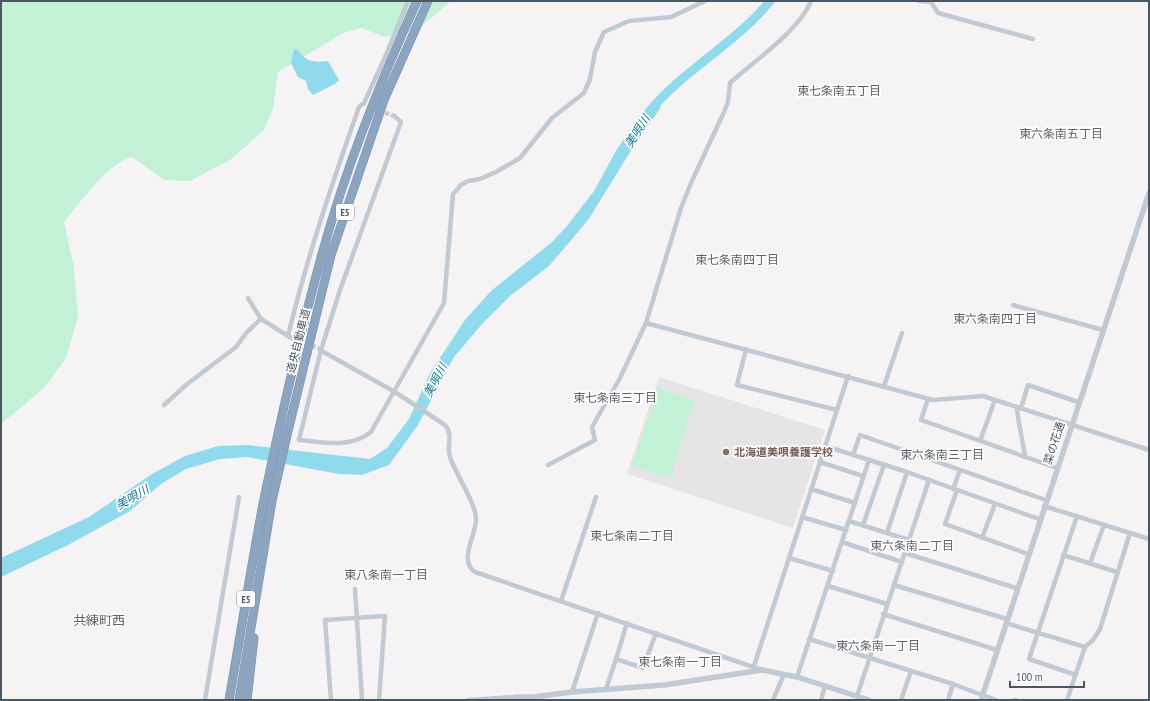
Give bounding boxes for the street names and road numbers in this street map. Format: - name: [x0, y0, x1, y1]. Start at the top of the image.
- road number: E5: [336, 204, 354, 220]
- street label: 道央自動車道: [283, 307, 313, 375]
- street label: 菜の花通: [1041, 420, 1067, 466]
- road number: E5: [237, 591, 255, 607]

